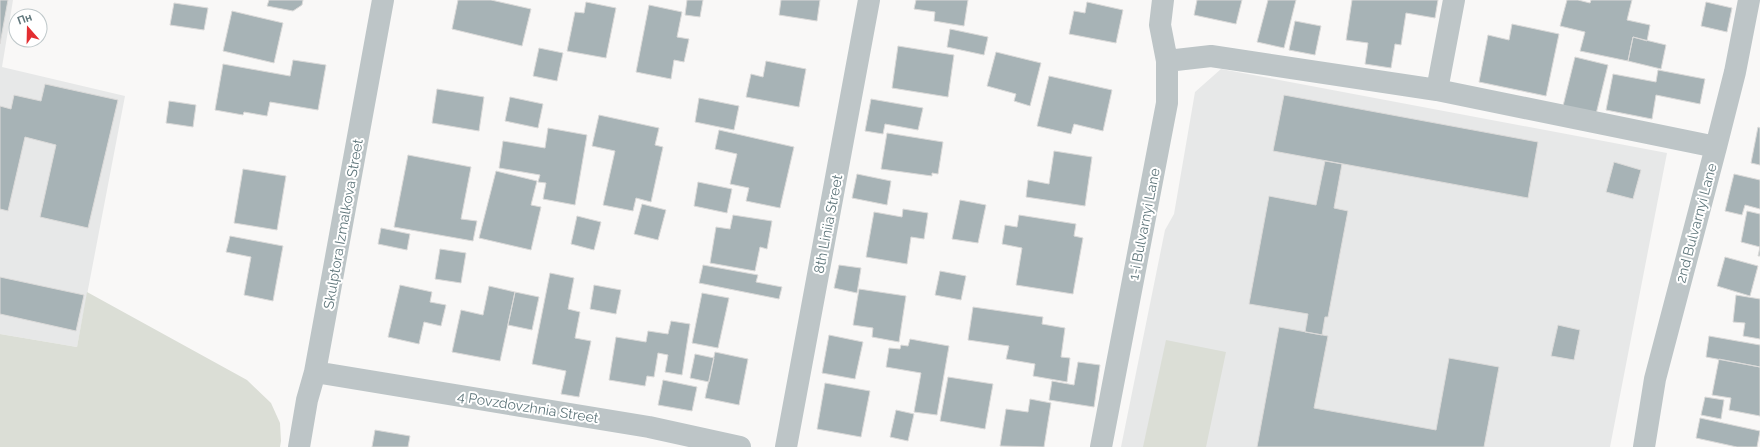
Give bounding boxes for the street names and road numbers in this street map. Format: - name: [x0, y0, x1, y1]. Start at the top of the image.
- street label: Skulptora Izmalkova Street: [320, 137, 366, 310]
- street label: 2nd Bulvarnyi Lane: [1672, 161, 1720, 285]
- street label: 1-i Bulvarnyi Lane: [1125, 167, 1163, 281]
- street label: 8th Liniia Street: [811, 173, 845, 275]
- street label: 4 Povzdovzhnia Street: [456, 388, 600, 426]

